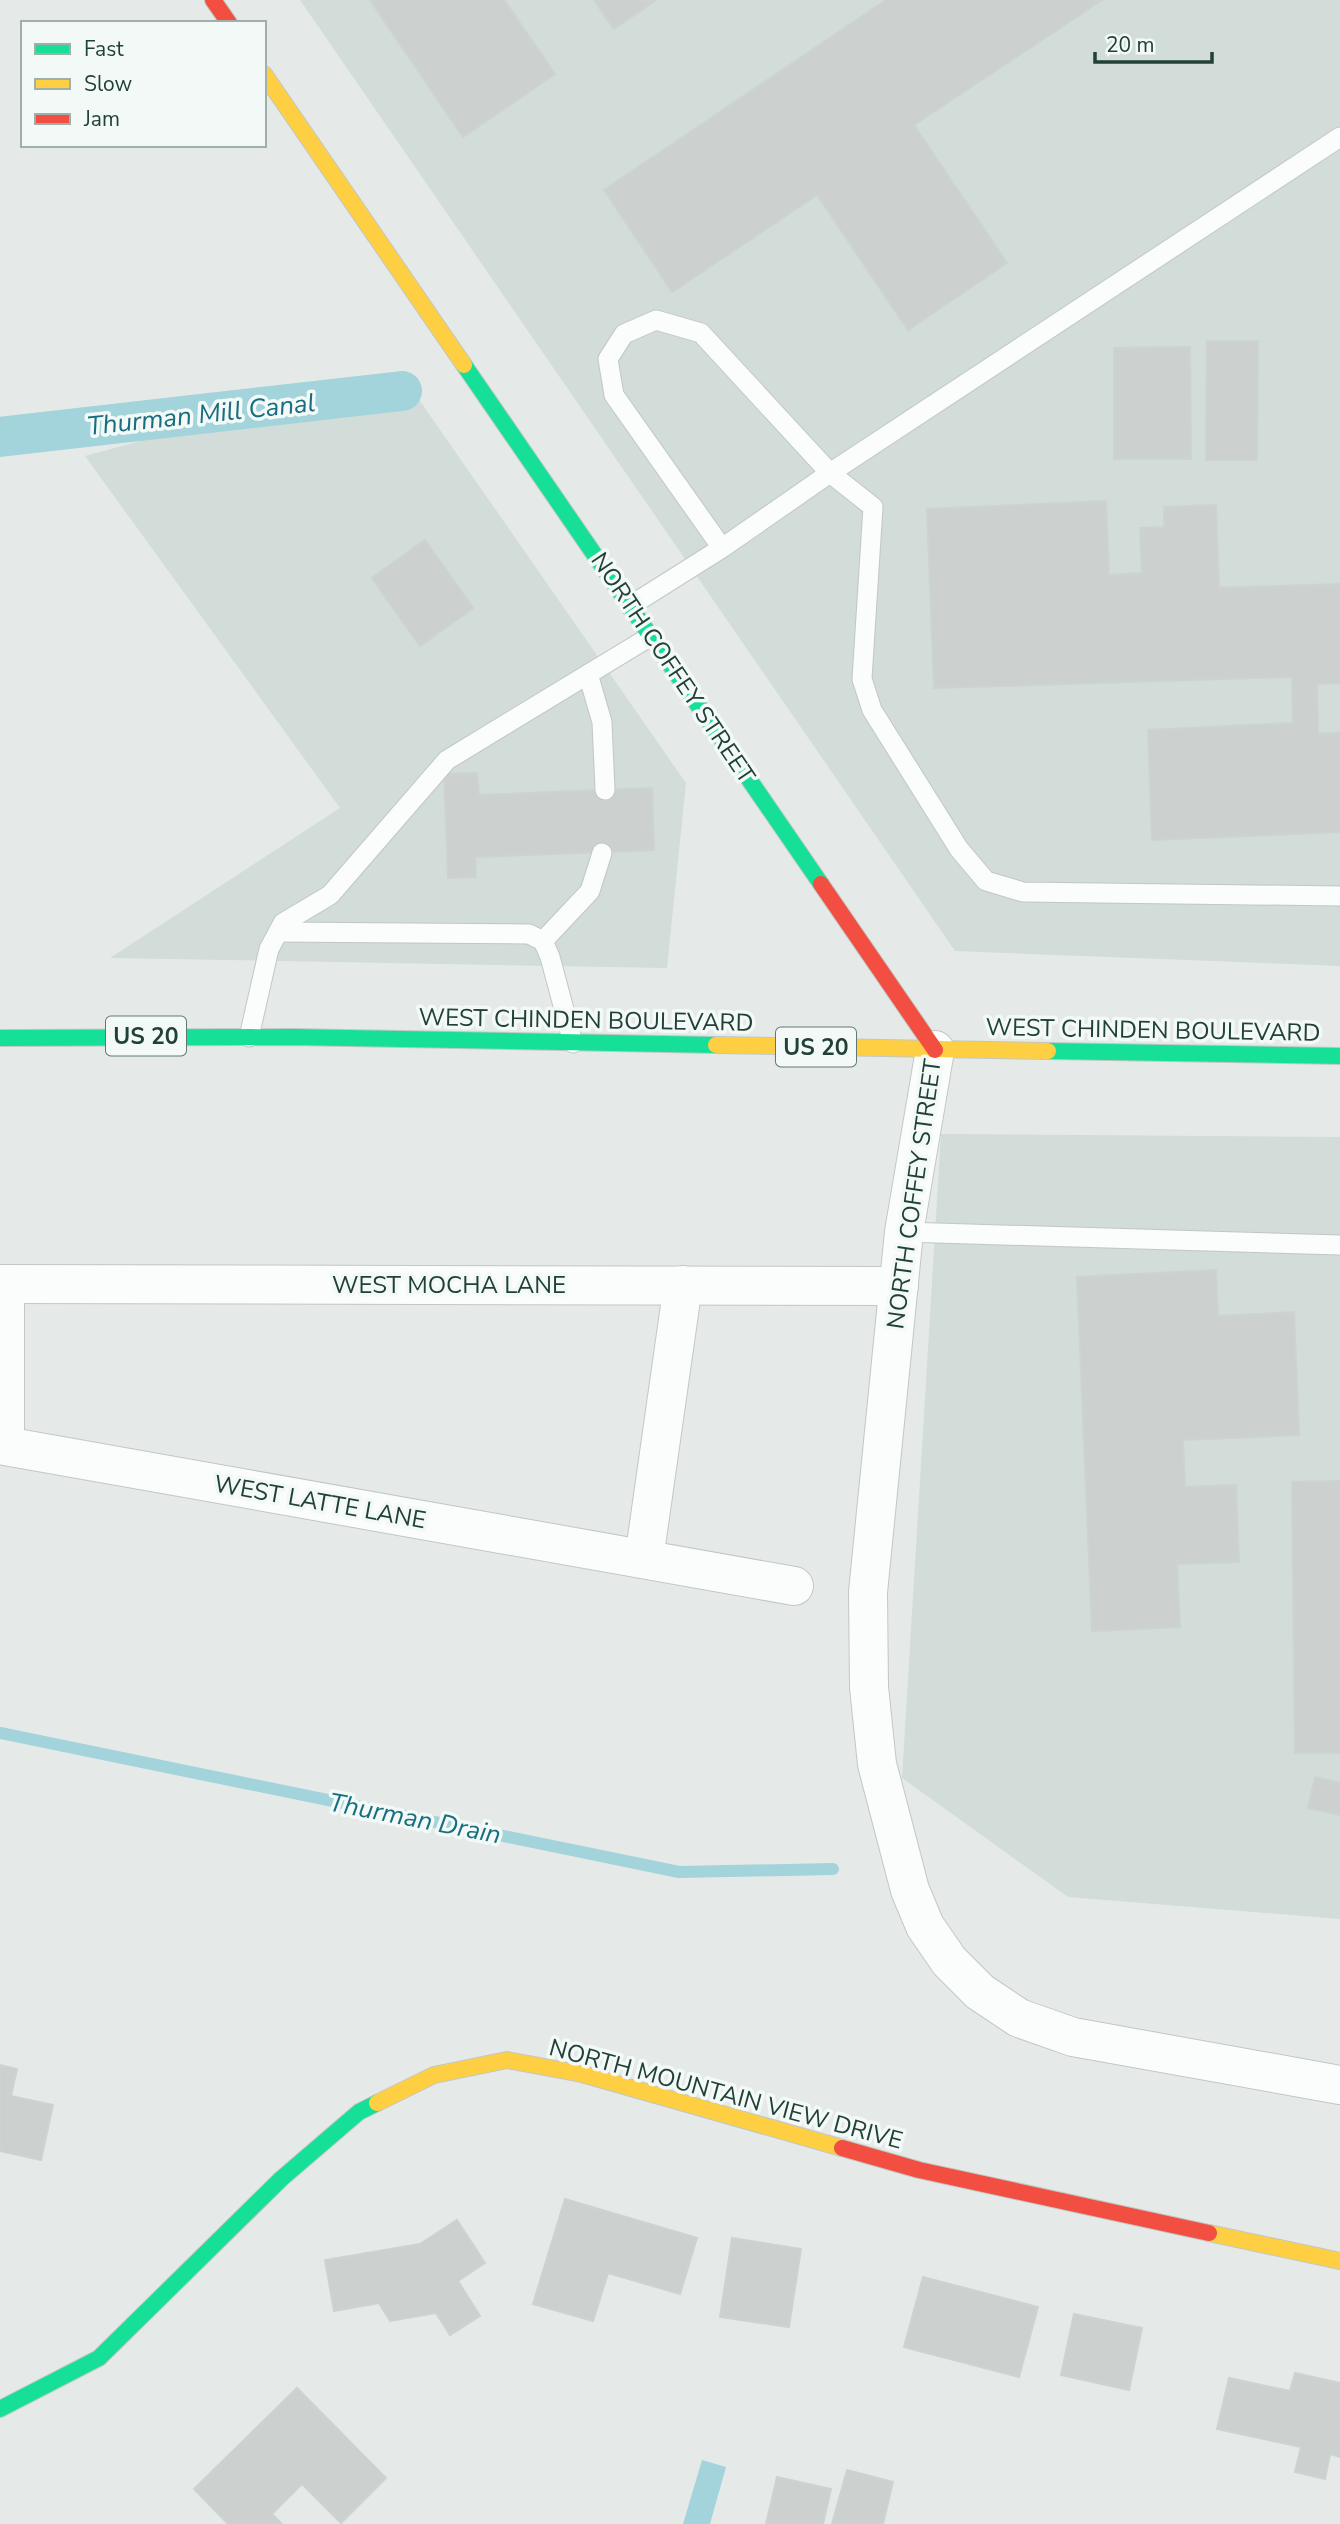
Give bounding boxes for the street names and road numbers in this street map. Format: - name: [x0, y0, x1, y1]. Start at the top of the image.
- street label: NORTH COFFEY STREET: [584, 546, 763, 790]
- street label: WEST CHINDEN BOULEVARD: [418, 1001, 754, 1039]
- street label: WEST CHINDEN BOULEVARD: [985, 1011, 1321, 1049]
- road number: US 20: [106, 1016, 186, 1056]
- road number: US 20: [776, 1028, 856, 1066]
- street label: NORTH COFFEY STREET: [879, 1056, 949, 1331]
- street label: WEST MOCHA LANE: [332, 1269, 566, 1301]
- street label: WEST LATTE LANE: [212, 1468, 428, 1536]
- street label: NORTH MOUNTAIN VIEW DRIVE: [546, 2031, 906, 2157]

